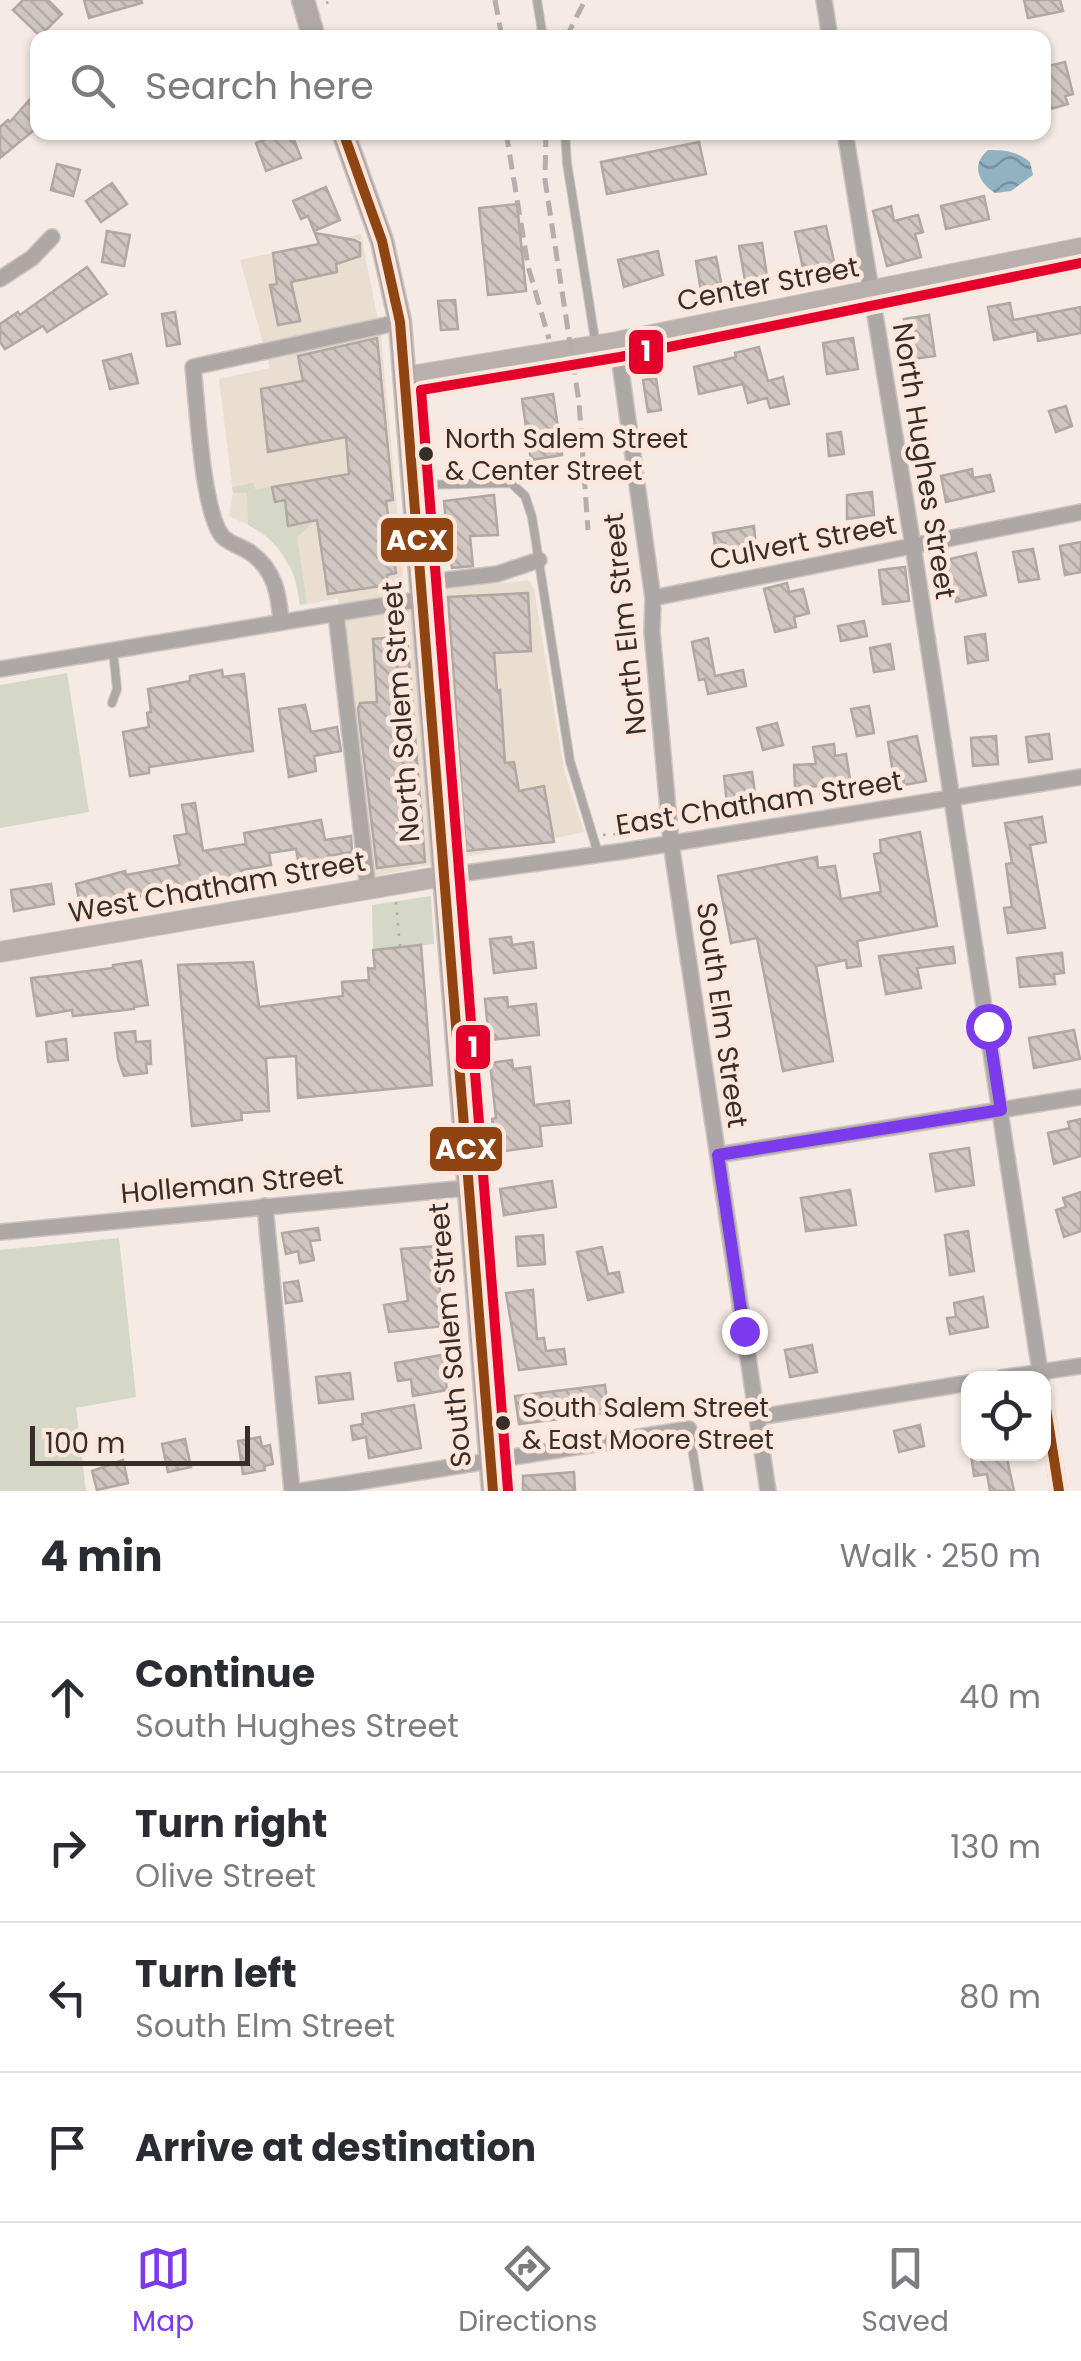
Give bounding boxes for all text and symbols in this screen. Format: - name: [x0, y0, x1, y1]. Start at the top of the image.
- search box: [30, 30, 1051, 140]
- icon: search: [65, 58, 120, 113]
- text: Search here: [145, 59, 374, 112]
- street label: Center Street: [674, 247, 862, 321]
- street label: North Hughes Street: [883, 320, 965, 602]
- line badge: 1: [627, 328, 665, 376]
- text: 1: [641, 332, 651, 371]
- place label: North Salem Street & Center Street: [445, 421, 688, 489]
- marker: North Salem Street & Center Street: [416, 444, 436, 464]
- street label: Culvert Street: [706, 505, 900, 579]
- street label: North Elm Street: [594, 511, 656, 737]
- line badge: ACX: [379, 516, 455, 564]
- text: ACX: [386, 521, 448, 560]
- street label: North Salem Street: [372, 580, 430, 844]
- street label: East Chatham Street: [613, 761, 905, 845]
- street label: West Chatham Street: [66, 842, 368, 932]
- street label: South Elm Street: [687, 900, 757, 1130]
- route start: [966, 1004, 1012, 1050]
- line badge: 1: [454, 1023, 492, 1071]
- text: 1: [468, 1028, 478, 1067]
- line badge: ACX: [428, 1125, 504, 1173]
- text: ACX: [435, 1130, 497, 1169]
- street label: Holleman Street: [119, 1155, 345, 1213]
- street label: South Salem Street: [419, 1201, 481, 1469]
- route end: [722, 1309, 768, 1355]
- map controls: [961, 1371, 1051, 1461]
- button: locate: [961, 1371, 1051, 1461]
- place label: South Salem Street & East Moore Street: [522, 1390, 774, 1458]
- marker: South Salem Street & East Moore Street: [493, 1413, 513, 1433]
- scale bar: [30, 1421, 250, 1466]
- text: 100 m: [45, 1424, 125, 1463]
- text: 4 min: [40, 1527, 163, 1586]
- text: Walk · 250 m: [840, 1533, 1041, 1578]
- text: Continue: [135, 1647, 315, 1700]
- icon: ahead: [40, 1670, 95, 1725]
- text: 40 m: [959, 1674, 1041, 1719]
- text: South Hughes Street: [135, 1703, 459, 1748]
- text: Turn right: [135, 1797, 327, 1850]
- icon: right: [40, 1820, 95, 1875]
- text: 130 m: [950, 1824, 1041, 1869]
- text: Olive Street: [135, 1853, 316, 1898]
- text: Turn left: [135, 1947, 297, 2000]
- icon: left: [40, 1970, 95, 2025]
- text: 80 m: [959, 1974, 1041, 2019]
- text: South Elm Street: [135, 2003, 395, 2048]
- icon: arrive: [40, 2120, 95, 2175]
- text: Arrive at destination: [135, 2121, 536, 2174]
- tab: Map: [132, 2241, 194, 2343]
- tab: Directions: [458, 2241, 597, 2343]
- tab: Saved: [862, 2241, 949, 2343]

